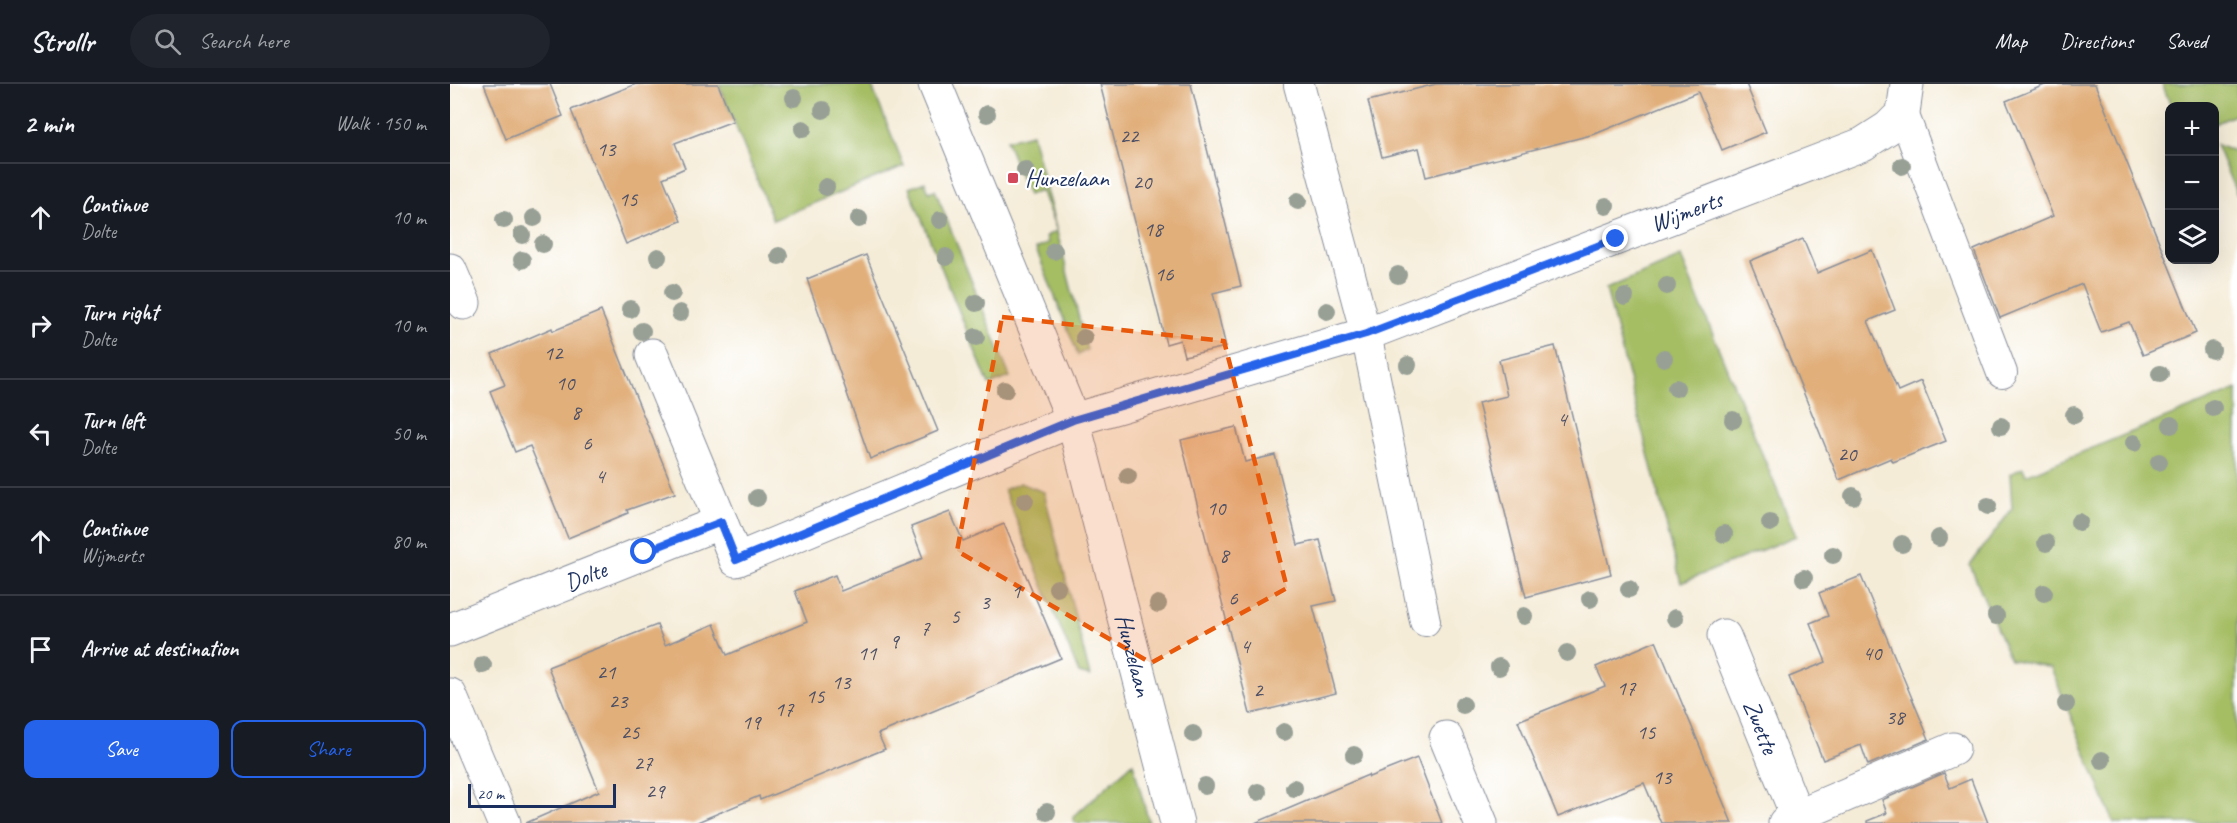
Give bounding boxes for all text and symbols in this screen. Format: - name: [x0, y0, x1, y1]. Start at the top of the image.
- search box: [130, 14, 550, 68]
- text: Strollr: [30, 24, 94, 59]
- icon: search: [151, 25, 184, 58]
- text: Search here: [199, 27, 289, 55]
- text: Map: [1995, 28, 2027, 54]
- text: Directions: [2060, 28, 2133, 54]
- text: Saved: [2166, 28, 2207, 54]
- map controls: [2165, 102, 2219, 264]
- button: +: [2165, 102, 2219, 156]
- text: 2 min: [24, 107, 74, 140]
- text: Walk · 150 m: [336, 111, 426, 136]
- house number: 22: [1120, 123, 1140, 149]
- house number: 13: [597, 136, 617, 162]
- button: −: [2165, 156, 2219, 210]
- place label: Hunzelaan: [1025, 163, 1110, 193]
- house number: 20: [1133, 169, 1153, 195]
- marker: Hunzelaan: [1006, 171, 1020, 185]
- street label: Wijmerts: [1646, 183, 1728, 239]
- house number: 15: [619, 186, 639, 212]
- text: Continue: [81, 191, 147, 219]
- icon: ahead: [24, 201, 57, 234]
- text: 10 m: [392, 205, 426, 230]
- button: layers: [2165, 210, 2219, 264]
- house number: 18: [1144, 216, 1165, 242]
- text: Dolte: [81, 219, 116, 244]
- route end: [1602, 225, 1628, 251]
- house number: 16: [1155, 261, 1174, 287]
- text: Turn right: [81, 299, 158, 327]
- icon: right: [24, 309, 57, 342]
- text: 10 m: [392, 313, 426, 338]
- text: Dolte: [81, 327, 116, 352]
- house number: 12: [544, 340, 564, 366]
- house number: 10: [556, 370, 576, 396]
- house number: 8: [571, 399, 583, 425]
- house number: 4: [1557, 406, 1569, 432]
- text: Turn left: [81, 407, 145, 435]
- icon: left: [24, 417, 57, 450]
- text: 50 m: [392, 421, 426, 446]
- house number: 6: [582, 430, 592, 456]
- text: Dolte: [81, 435, 116, 460]
- house number: 20: [1838, 441, 1858, 467]
- house number: 4: [595, 463, 607, 489]
- house number: 10: [1207, 495, 1227, 521]
- text: Continue: [81, 515, 147, 543]
- icon: ahead: [24, 525, 57, 558]
- text: 80 m: [392, 529, 426, 554]
- route start: [630, 538, 656, 564]
- house number: 8: [1219, 542, 1231, 568]
- text: Wijmerts: [81, 543, 143, 568]
- street label: Dolte: [560, 553, 613, 598]
- house number: 1: [1011, 578, 1022, 604]
- house number: 6: [1228, 585, 1238, 611]
- house number: 3: [980, 589, 991, 615]
- house number: 5: [950, 603, 961, 629]
- street label: Hunzelaan: [1109, 611, 1159, 701]
- house number: 7: [920, 615, 931, 641]
- house number: 9: [889, 628, 900, 654]
- icon: arrive: [24, 633, 57, 666]
- house number: 4: [1240, 633, 1252, 659]
- text: Arrive at destination: [81, 635, 238, 663]
- house number: 11: [858, 640, 878, 666]
- house number: 40: [1863, 640, 1883, 666]
- house number: 21: [597, 659, 617, 685]
- house number: 13: [832, 669, 852, 695]
- house number: 17: [1617, 675, 1637, 701]
- house number: 2: [1253, 677, 1264, 703]
- house number: 15: [806, 683, 826, 709]
- house number: 23: [609, 688, 629, 714]
- street label: Zwette: [1737, 695, 1786, 760]
- house number: 17: [775, 696, 795, 722]
- house number: 38: [1886, 704, 1907, 730]
- house number: 19: [742, 709, 762, 735]
- house number: 25: [621, 719, 641, 745]
- house number: 15: [1637, 719, 1657, 745]
- button: Save: [24, 720, 219, 778]
- button: Share: [231, 720, 426, 778]
- house number: 27: [634, 750, 654, 776]
- house number: 13: [1653, 764, 1673, 790]
- house number: 29: [646, 778, 666, 804]
- scale bar: [468, 781, 616, 808]
- text: 20 m: [477, 784, 504, 804]

